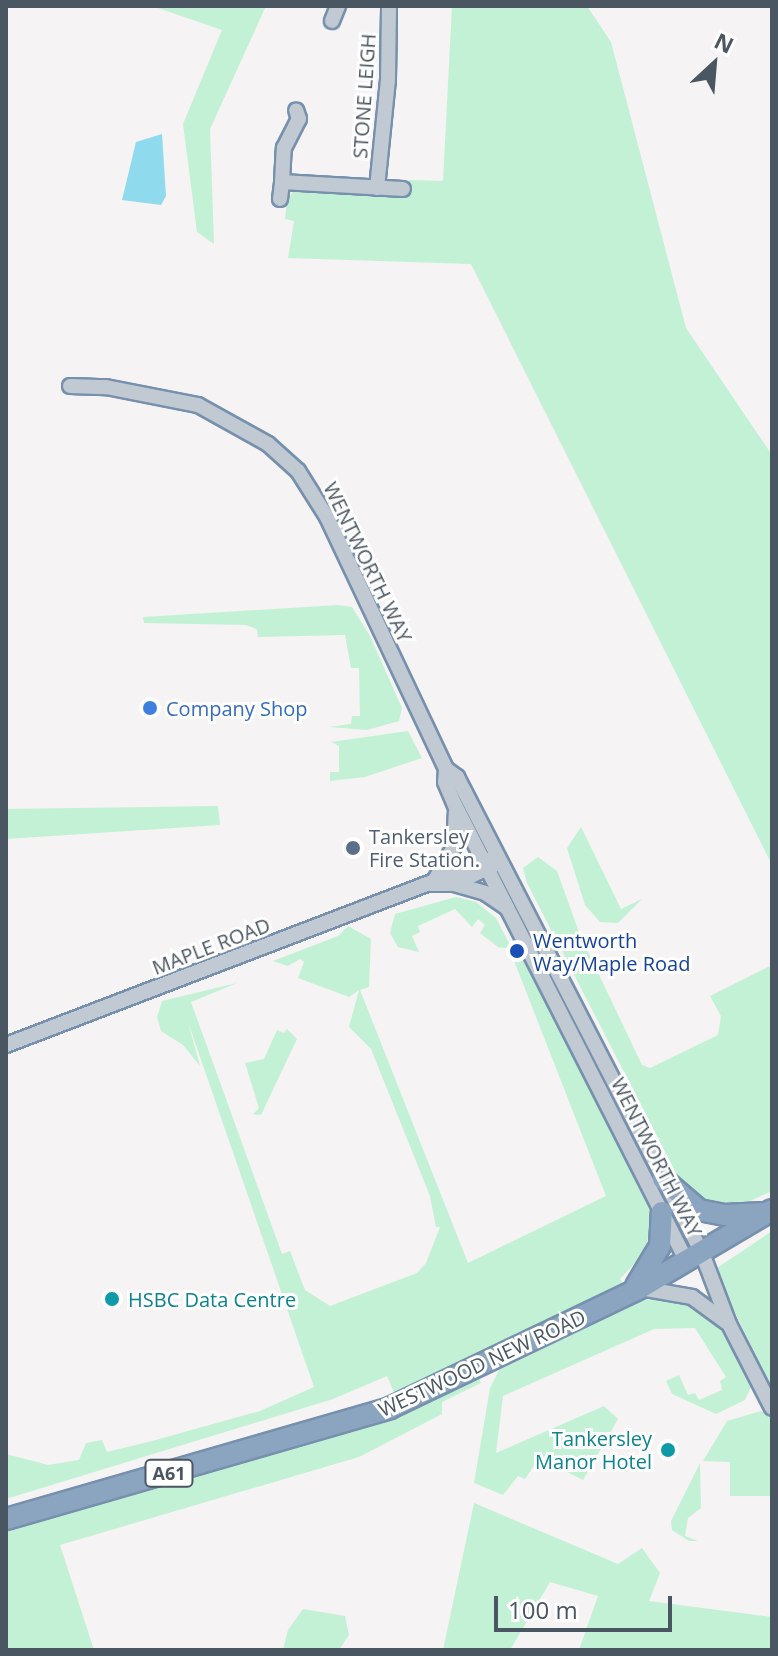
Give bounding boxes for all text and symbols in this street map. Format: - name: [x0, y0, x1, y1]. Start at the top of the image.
- north arrow: [674, 24, 754, 104]
- text: N: [710, 25, 739, 60]
- street label: STONE LEIGH: [348, 33, 380, 159]
- street label: WENTWORTH WAY: [319, 478, 417, 646]
- place label: Company Shop: [166, 696, 307, 720]
- marker: Company Shop: [141, 699, 159, 717]
- place label: Tankersley Fire Station.: [369, 824, 480, 871]
- marker: Tankersley Fire Station.: [344, 839, 362, 857]
- street label: MAPLE ROAD: [149, 912, 273, 980]
- place label: Wentworth Way/Maple Road: [533, 928, 690, 975]
- marker: Wentworth Way/Maple Road: [508, 942, 526, 960]
- street label: WENTWORTH WAY: [607, 1073, 707, 1241]
- place label: HSBC Data Centre: [128, 1287, 296, 1311]
- marker: HSBC Data Centre: [103, 1290, 121, 1308]
- street label: WESTWOOD NEW ROAD: [375, 1304, 589, 1422]
- place label: Tankersley Manor Hotel: [535, 1426, 652, 1473]
- marker: Tankersley Manor Hotel: [659, 1441, 677, 1459]
- road number: A61: [143, 1459, 195, 1487]
- scale bar: [498, 1580, 676, 1630]
- text: 100 m: [508, 1593, 578, 1626]

